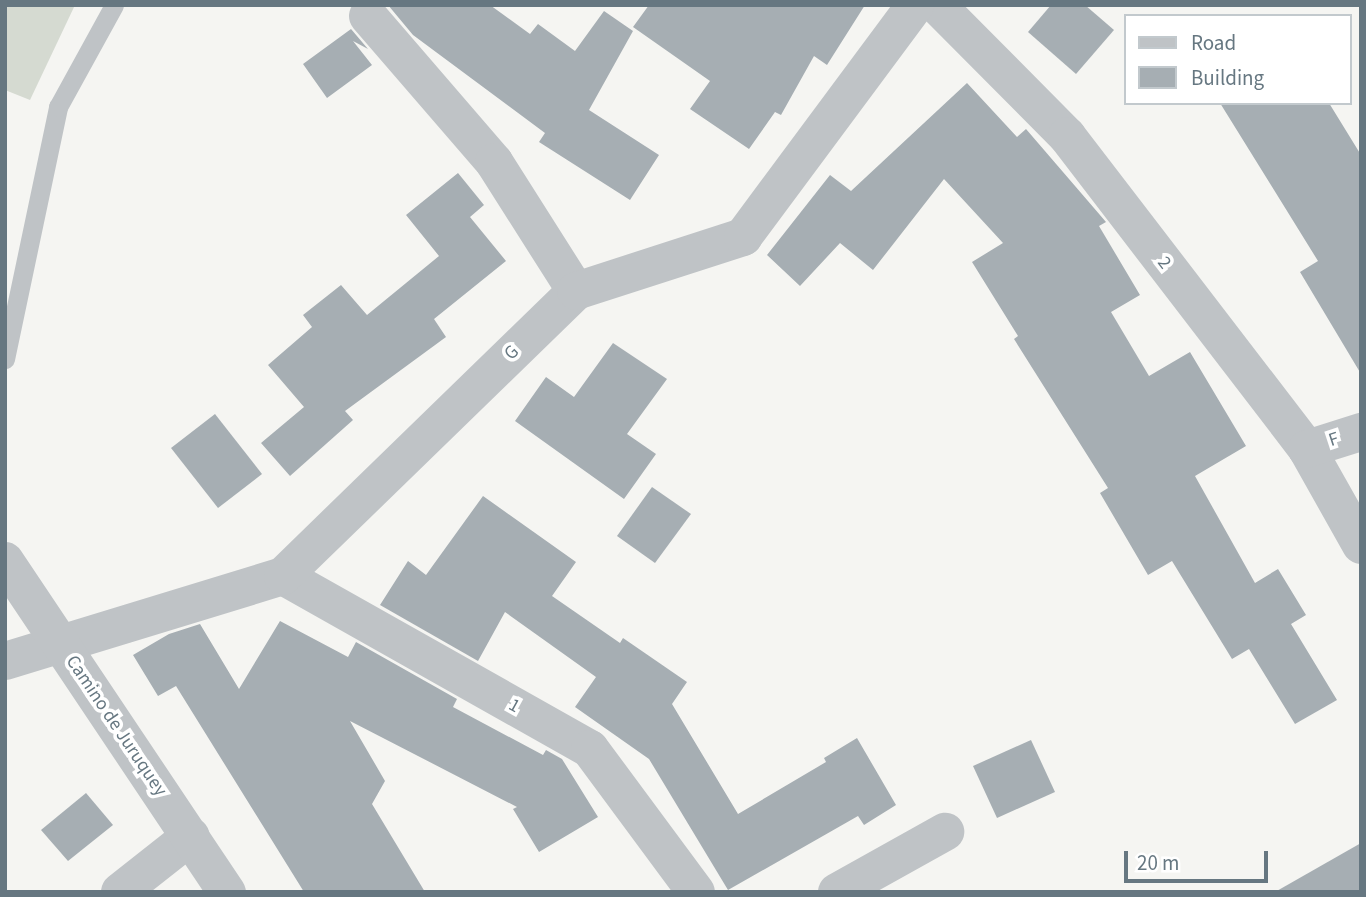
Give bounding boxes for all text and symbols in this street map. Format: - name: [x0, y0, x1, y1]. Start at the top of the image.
- legend: [1124, 14, 1352, 105]
- text: Road: [1191, 28, 1236, 58]
- text: Building: [1191, 63, 1264, 93]
- street label: 2: [1152, 252, 1176, 274]
- street label: G: [500, 341, 524, 365]
- street label: F: [1326, 428, 1342, 452]
- street label: Camino de Juruquey: [60, 651, 172, 801]
- street label: 1: [504, 694, 524, 718]
- scale bar: [1128, 838, 1272, 882]
- text: 20 m: [1137, 848, 1179, 878]

